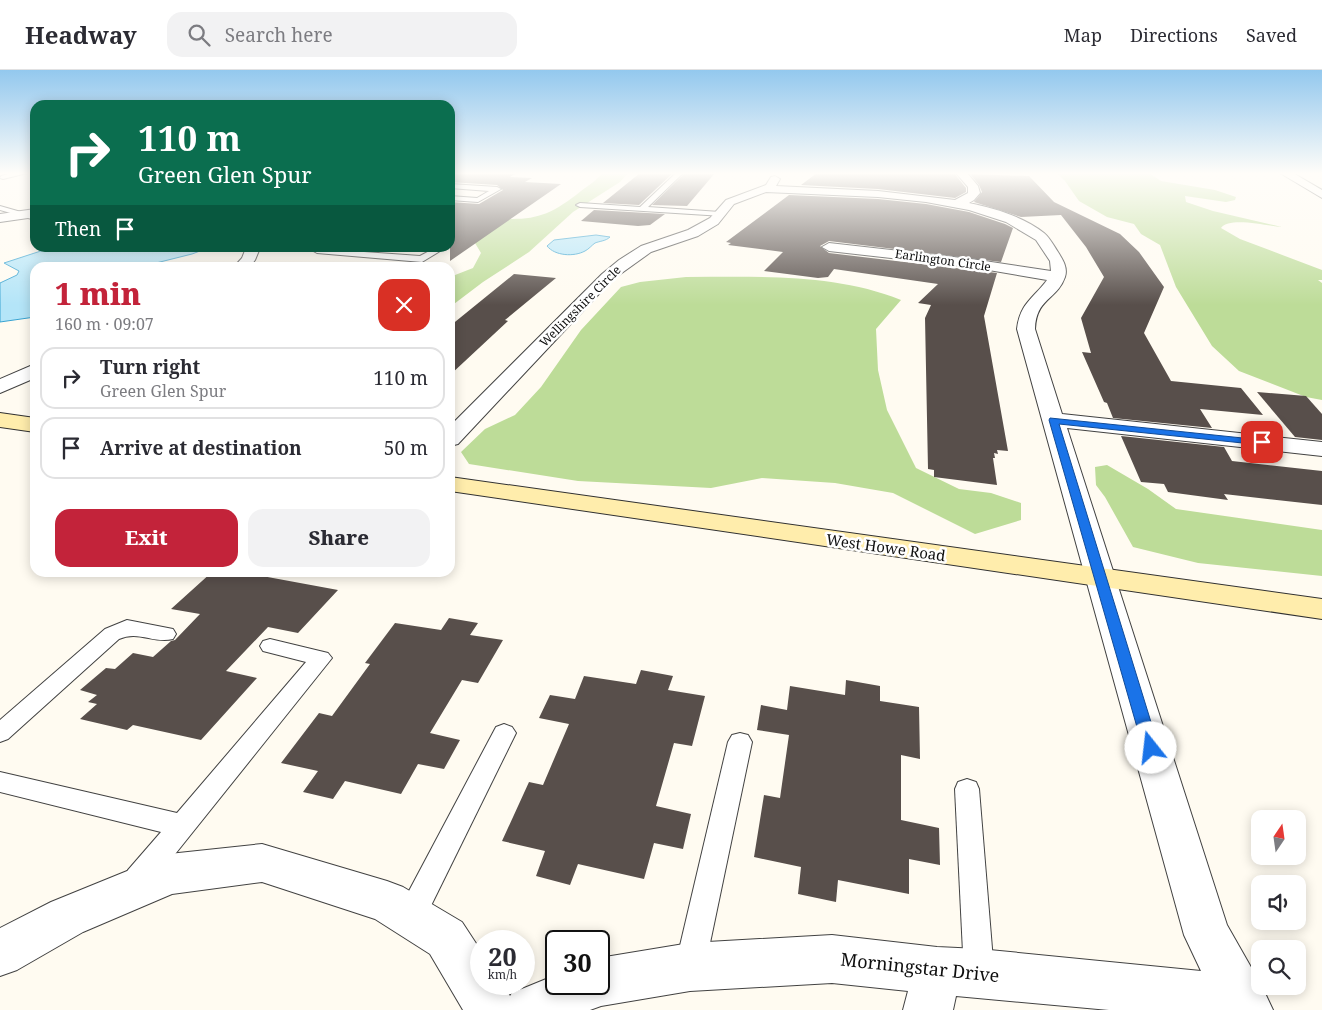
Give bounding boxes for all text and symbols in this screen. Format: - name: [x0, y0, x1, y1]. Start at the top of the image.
- search box: [167, 12, 517, 57]
- text: Headway: [25, 18, 137, 51]
- icon: search: [185, 21, 213, 49]
- text: Search here: [225, 22, 333, 48]
- text: Map: [1064, 23, 1102, 47]
- text: Directions: [1130, 23, 1218, 47]
- text: Saved: [1246, 23, 1297, 47]
- text: 110 m: [138, 114, 241, 161]
- icon: right: [55, 120, 120, 185]
- text: Green Glen Spur: [138, 159, 312, 189]
- icon: arrive: [111, 215, 139, 243]
- text: Then: [55, 216, 101, 242]
- street label: Earlington Circle: [894, 245, 992, 275]
- street label: Wellingshire Circle: [536, 262, 624, 350]
- text: 1 min: [55, 273, 141, 314]
- button: close: [378, 279, 430, 331]
- text: 160 m · 09:07: [55, 313, 154, 335]
- text: Turn right: [100, 354, 200, 380]
- icon: right: [57, 364, 85, 392]
- text: 110 m: [373, 365, 428, 391]
- text: Green Glen Spur: [100, 380, 226, 402]
- pin: [1241, 421, 1283, 463]
- icon: arrive: [1248, 428, 1276, 456]
- icon: arrive: [57, 434, 85, 462]
- text: Arrive at destination: [100, 435, 302, 461]
- text: 50 m: [384, 435, 428, 461]
- button: Exit: [55, 509, 238, 567]
- button: Share: [248, 509, 430, 567]
- street label: West Howe Road: [825, 529, 947, 565]
- position arrow: [1124, 721, 1176, 773]
- north arrow: [1251, 810, 1306, 865]
- map controls: [1251, 810, 1306, 995]
- button: sound: [1251, 875, 1306, 930]
- speed limit sign: 30: [545, 930, 610, 995]
- text: 20: [488, 939, 517, 973]
- button: search: [1251, 940, 1306, 995]
- street label: Morningstar Drive: [839, 947, 1001, 987]
- text: km/h: [488, 966, 517, 983]

